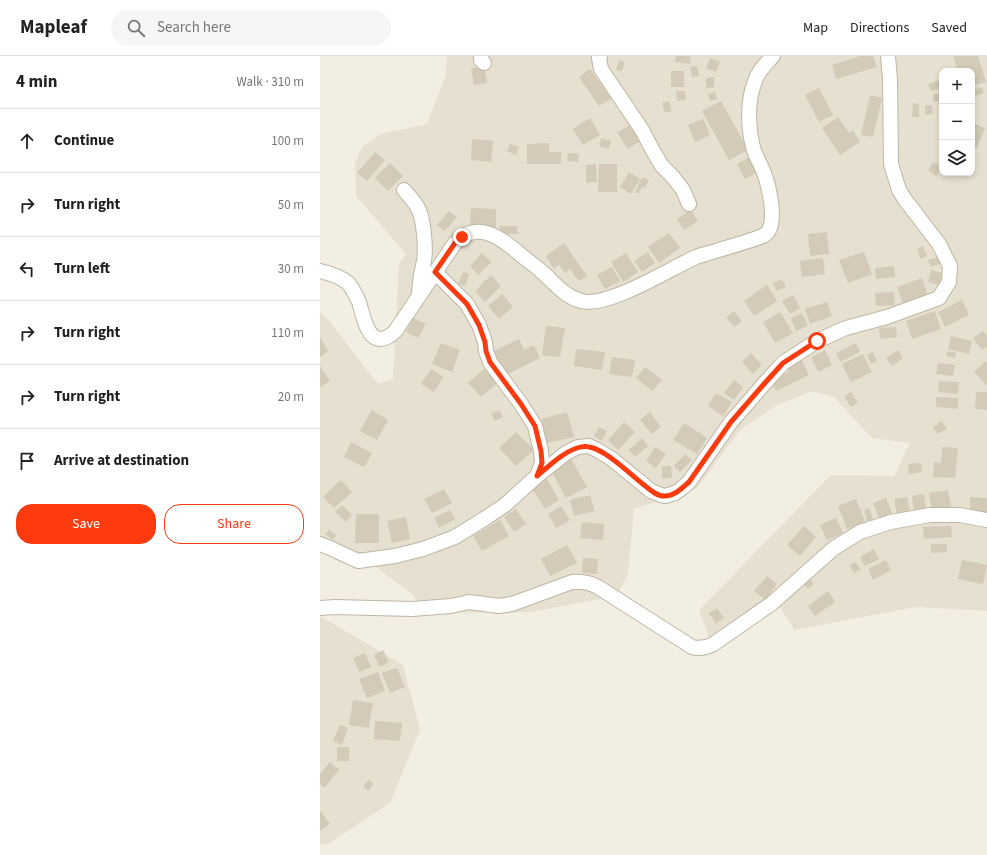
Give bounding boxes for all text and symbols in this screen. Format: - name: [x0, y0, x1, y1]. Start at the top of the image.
- search box: [111, 10, 391, 46]
- text: Mapleaf: [20, 14, 87, 41]
- icon: search: [125, 17, 147, 39]
- text: Search here: [157, 17, 231, 38]
- text: Map: [803, 18, 828, 38]
- text: Directions: [850, 18, 909, 38]
- text: Saved: [931, 18, 967, 38]
- map controls: [939, 68, 975, 176]
- button: +: [939, 68, 975, 104]
- text: 4 min: [16, 70, 57, 94]
- text: Walk · 310 m: [236, 73, 304, 91]
- button: −: [939, 104, 975, 140]
- icon: ahead: [16, 130, 38, 152]
- text: Continue: [54, 130, 114, 151]
- text: 100 m: [271, 132, 304, 150]
- button: layers: [939, 140, 975, 176]
- icon: right: [16, 194, 38, 216]
- text: Turn right: [54, 194, 120, 215]
- text: 50 m: [278, 196, 304, 214]
- route end: [453, 228, 471, 246]
- icon: left: [16, 258, 38, 280]
- text: Turn left: [54, 258, 110, 279]
- text: 30 m: [278, 260, 304, 278]
- icon: right: [16, 322, 38, 344]
- text: Turn right: [54, 322, 120, 343]
- text: 110 m: [271, 324, 304, 342]
- route start: [808, 332, 826, 350]
- icon: right: [16, 386, 38, 408]
- text: Turn right: [54, 386, 120, 407]
- text: 20 m: [278, 388, 304, 406]
- icon: arrive: [16, 450, 38, 472]
- text: Arrive at destination: [54, 450, 189, 471]
- button: Save: [16, 504, 156, 544]
- button: Share: [164, 504, 304, 544]

